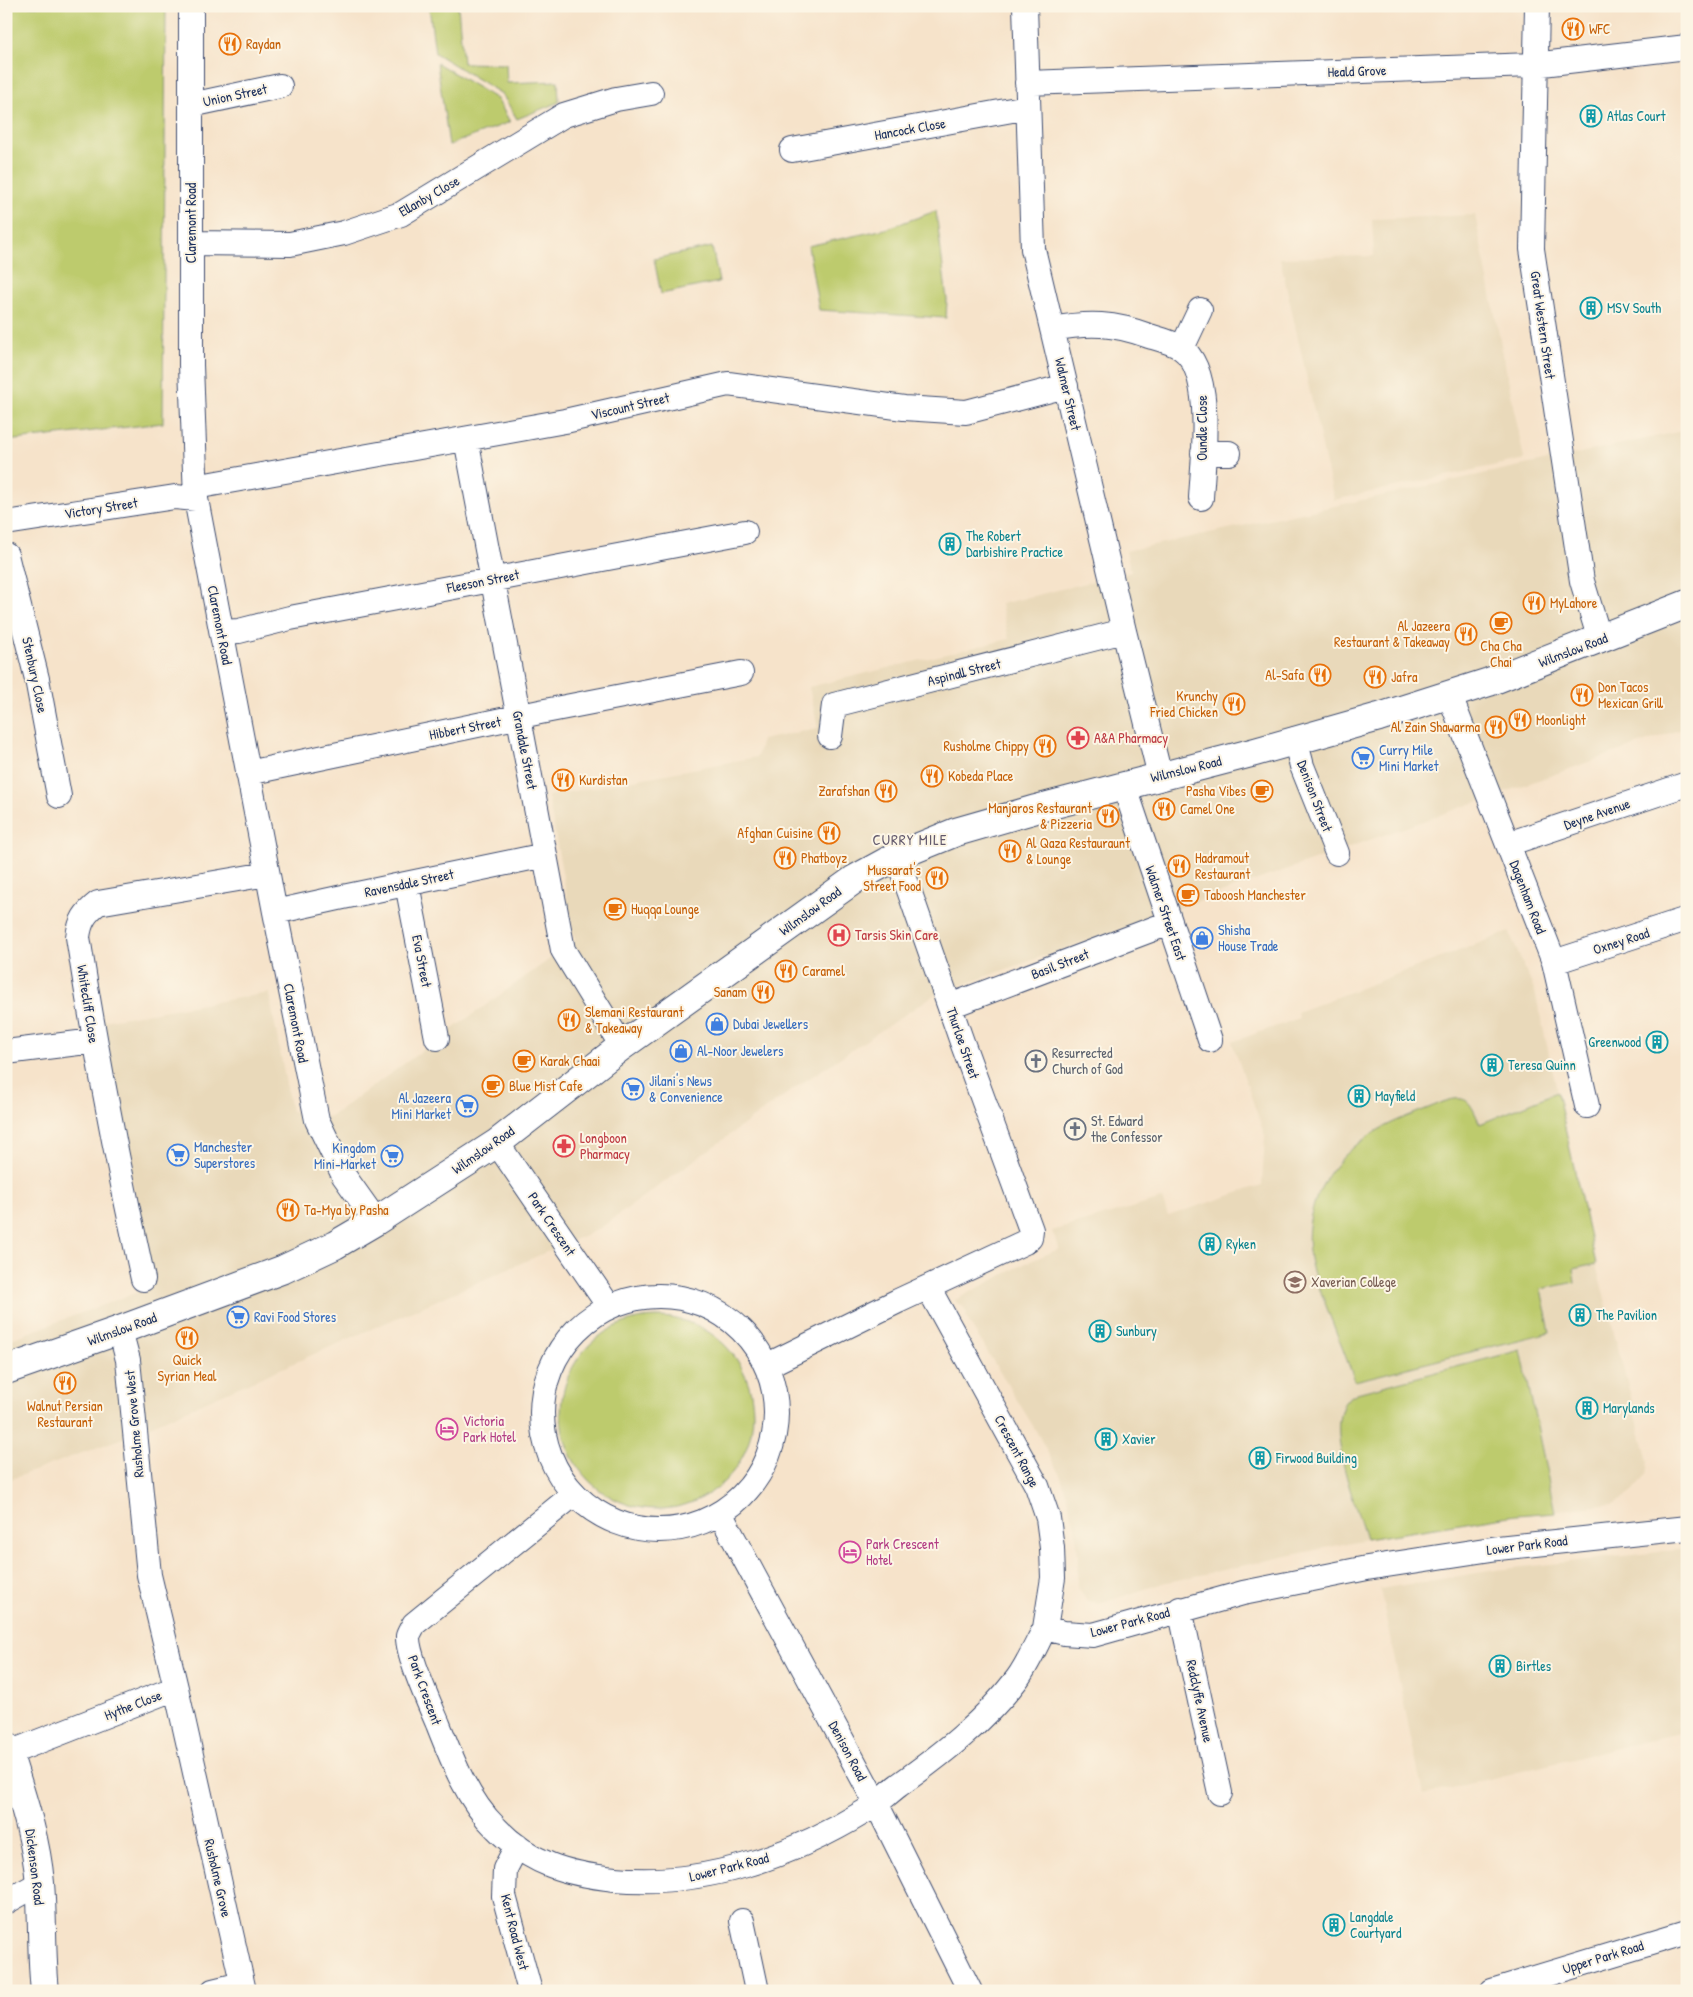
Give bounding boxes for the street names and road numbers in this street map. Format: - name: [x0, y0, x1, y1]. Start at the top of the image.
- street label: Heald Grove: [1327, 60, 1387, 81]
- street label: Union Street: [201, 78, 269, 111]
- street label: Hancock Close: [873, 113, 947, 144]
- street label: Ellanby Close: [395, 170, 463, 221]
- street label: Claremont Road: [181, 182, 200, 263]
- street label: Great Western Street: [1527, 270, 1560, 380]
- street label: Walmer Street: [1051, 356, 1086, 432]
- street label: Viscount Street: [589, 387, 671, 424]
- street label: Oundle Close: [1192, 395, 1211, 461]
- street label: Victory Street: [63, 492, 139, 524]
- street label: Fleeson Street: [444, 564, 521, 597]
- street label: Claremont Road: [204, 584, 238, 667]
- street label: Wilmslow Road: [1536, 627, 1611, 671]
- street label: Stenbury Close: [17, 635, 53, 715]
- street label: Aspinall Street: [925, 653, 1003, 691]
- street label: Grandale Street: [509, 709, 542, 791]
- street label: Hibbert Street: [427, 711, 503, 744]
- street label: Wilmslow Road: [1148, 750, 1224, 786]
- street label: Denison Street: [1293, 757, 1338, 834]
- street label: Deyne Avenue: [1561, 793, 1633, 835]
- street label: Dagenham Road: [1505, 857, 1551, 937]
- street label: Walmer Street East: [1141, 863, 1192, 963]
- street label: Ravensdale Street: [363, 864, 455, 901]
- street label: Wilmslow Road: [775, 881, 845, 940]
- street label: Oxney Road: [1590, 922, 1652, 959]
- street label: Eva Street: [408, 933, 437, 989]
- street label: Basil Street: [1028, 944, 1092, 983]
- street label: Whitecliff Close: [73, 963, 104, 1045]
- street label: Claremont Road: [280, 982, 314, 1065]
- street label: Thurloe Street: [942, 1005, 985, 1081]
- street label: Wilmslow Road: [448, 1121, 518, 1178]
- street label: Park Crescent: [524, 1188, 581, 1259]
- street label: Wilmslow Road: [85, 1307, 160, 1350]
- street label: Rusholme Grove West: [119, 1370, 148, 1478]
- street label: Crescent Range: [990, 1411, 1045, 1491]
- street label: Lower Park Road: [1486, 1530, 1569, 1559]
- street label: Lower Park Road: [1088, 1602, 1172, 1641]
- street label: Park Crescent: [404, 1652, 447, 1727]
- street label: Redclyffe Avenue: [1181, 1658, 1219, 1745]
- street label: Hythe Close: [101, 1685, 165, 1725]
- street label: Denison Road: [825, 1718, 872, 1784]
- street label: Dickenson Road: [21, 1828, 50, 1907]
- street label: Rusholme Grove: [200, 1837, 237, 1919]
- street label: Lower Park Road: [687, 1847, 771, 1886]
- street label: Kent Road West: [497, 1892, 534, 1972]
- street label: Upper Park Road: [1560, 1935, 1646, 1979]

